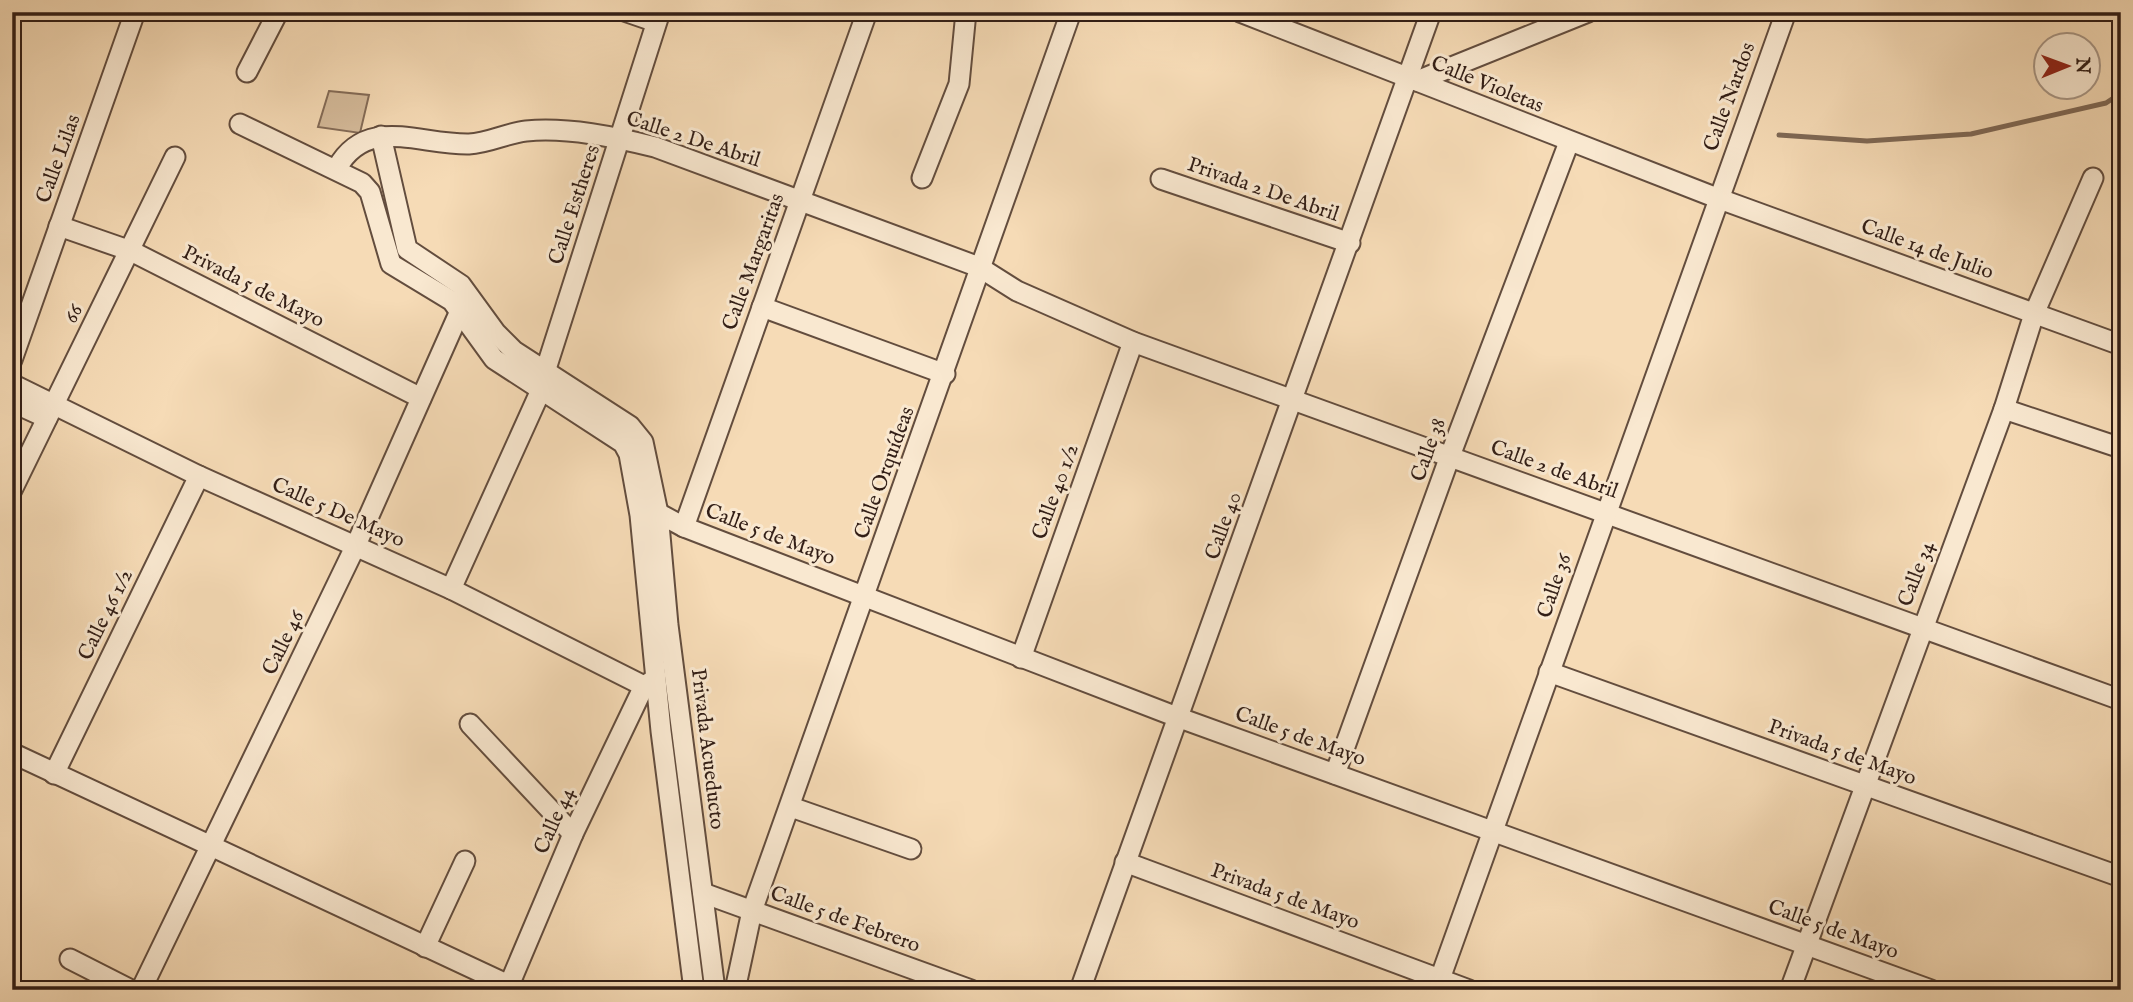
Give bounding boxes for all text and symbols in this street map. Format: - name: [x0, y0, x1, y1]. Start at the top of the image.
- north arrow: [2032, 32, 2102, 102]
- street label: Calle Nardos: [1698, 39, 1762, 155]
- street label: Calle Violetas: [1427, 50, 1547, 120]
- text: N: [2070, 56, 2094, 75]
- street label: Calle 2 De Abril: [622, 106, 764, 174]
- street label: Calle Lilas: [30, 111, 88, 207]
- street label: Calle Estheres: [543, 142, 607, 268]
- street label: Privada 2 De Abril: [1184, 151, 1343, 229]
- street label: Calle Margaritas: [717, 190, 791, 334]
- street label: Calle 14 de Julio: [1857, 213, 1997, 287]
- street label: Privada 5 de Mayo: [177, 240, 329, 334]
- street label: 66: [58, 299, 91, 328]
- street label: Calle Orquídeas: [849, 403, 921, 543]
- street label: Calle 38: [1405, 414, 1453, 486]
- street label: Calle 2 de Abril: [1486, 434, 1622, 506]
- street label: Calle 40 1/2: [1026, 440, 1086, 543]
- street label: Calle 5 De Mayo: [267, 472, 409, 554]
- street label: Calle 40: [1199, 488, 1249, 564]
- street label: Calle 5 de Mayo: [701, 498, 839, 572]
- street label: Calle 34: [1892, 537, 1942, 611]
- street label: Calle 36: [1531, 549, 1579, 622]
- street label: Calle 46 1/2: [72, 565, 140, 665]
- street label: Calle 46: [257, 605, 312, 680]
- street label: Privada Acueducto: [684, 667, 730, 831]
- street label: Calle 5 de Mayo: [1231, 701, 1369, 773]
- street label: Privada 5 de Mayo: [1764, 714, 1920, 792]
- street label: Calle 44: [528, 783, 582, 859]
- street label: Privada 5 de Mayo: [1207, 858, 1363, 936]
- street label: Calle 5 de Febrero: [766, 880, 924, 960]
- street label: Calle 5 de Mayo: [1764, 894, 1902, 966]

